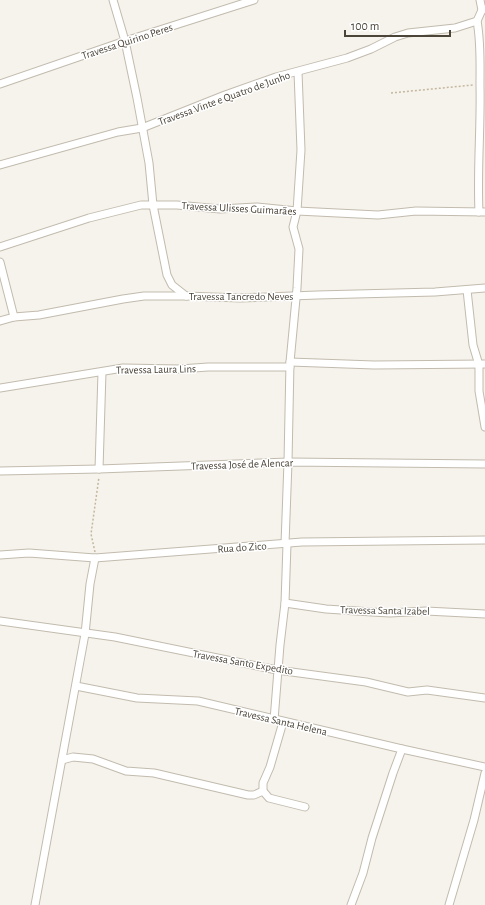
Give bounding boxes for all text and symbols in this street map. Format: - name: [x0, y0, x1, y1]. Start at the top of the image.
- scale bar: [345, 12, 450, 38]
- text: 100 m: [351, 20, 379, 32]
- street label: Travessa Quirino Peres: [80, 22, 174, 61]
- street label: Travessa Vinte e Quatro de Junho: [157, 69, 292, 127]
- street label: Travessa Ulisses Guimarães: [181, 200, 297, 217]
- street label: Travessa Tancredo Neves: [189, 291, 293, 302]
- street label: Travessa Laura Lins: [116, 363, 196, 376]
- street label: Travessa José de Alencar: [191, 457, 294, 472]
- street label: Rua do Zico: [217, 540, 267, 555]
- street label: Travessa Santa Izabel: [340, 604, 430, 617]
- street label: Travessa Santo Expedito: [192, 648, 294, 677]
- street label: Travessa Santa Helena: [234, 705, 328, 737]

